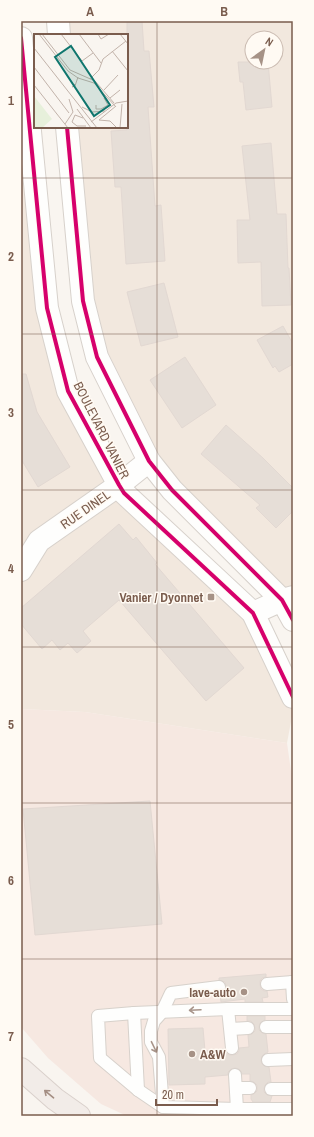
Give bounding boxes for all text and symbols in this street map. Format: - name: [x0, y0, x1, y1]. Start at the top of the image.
- text: A: [86, 3, 94, 20]
- text: B: [220, 3, 228, 20]
- north arrow: [244, 30, 284, 70]
- inset map: [34, 34, 128, 128]
- text: N: [263, 34, 276, 49]
- text: 1: [8, 92, 14, 109]
- text: 2: [8, 248, 14, 265]
- street label: BOULEVARD VANIER: [70, 379, 134, 482]
- text: 3: [8, 404, 14, 421]
- street label: RUE DINEL: [57, 486, 114, 533]
- text: 4: [8, 560, 14, 577]
- place label: Vanier / Dyonnet: [119, 589, 203, 606]
- marker: Vanier / Dyonnet: [206, 592, 216, 602]
- text: 5: [8, 716, 14, 733]
- text: 6: [8, 872, 14, 889]
- place label: lave-auto: [189, 984, 236, 1001]
- marker: lave-auto: [239, 987, 249, 997]
- one-way arrow: [189, 1007, 202, 1014]
- text: 7: [8, 1028, 14, 1045]
- one-way arrow: [151, 1041, 158, 1053]
- place label: A&W: [200, 1046, 226, 1063]
- marker: A&W: [187, 1049, 197, 1059]
- scale bar: [156, 1081, 217, 1107]
- text: 20 m: [162, 1087, 184, 1103]
- one-way arrow: [44, 1089, 54, 1098]

